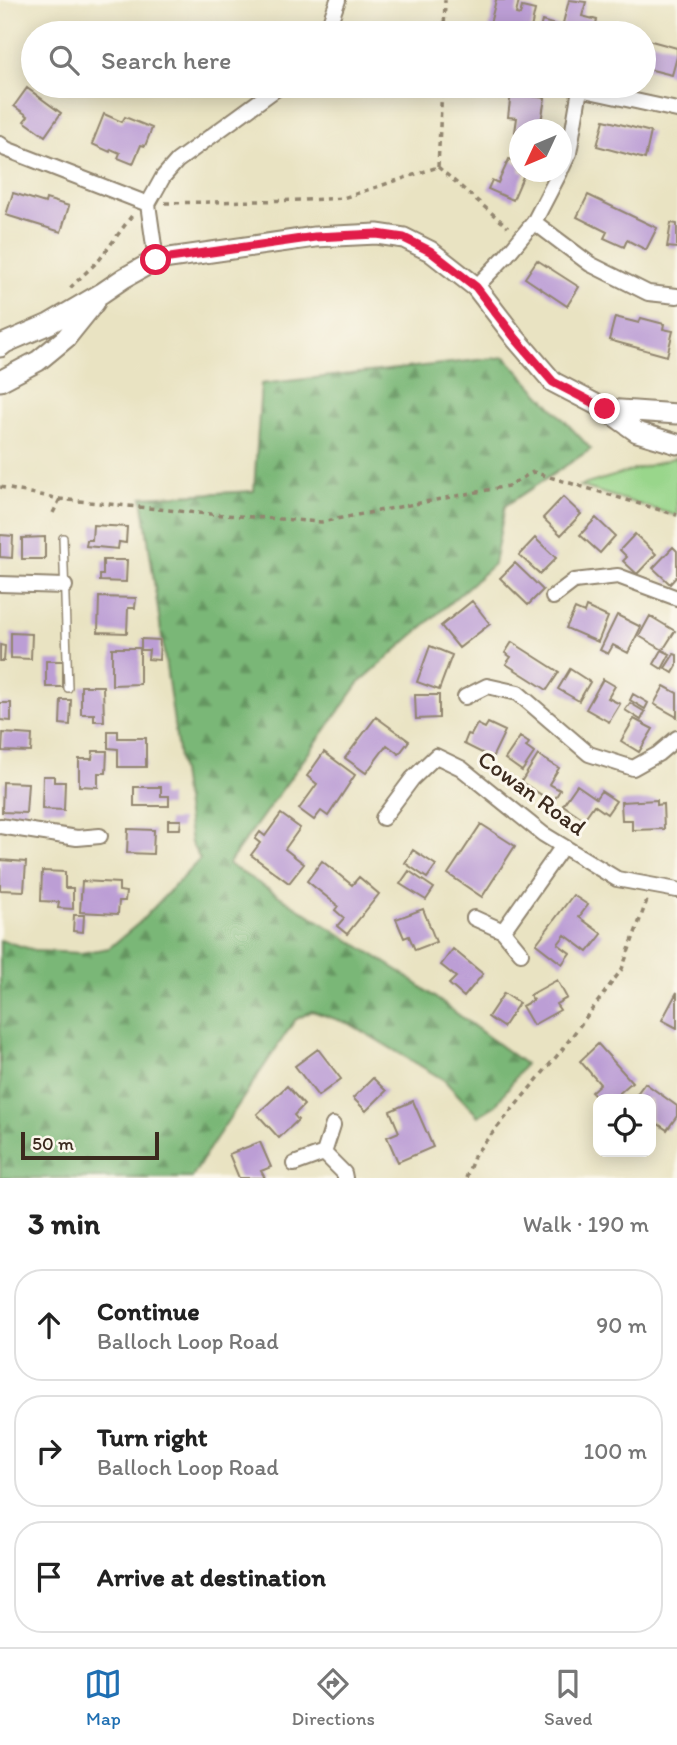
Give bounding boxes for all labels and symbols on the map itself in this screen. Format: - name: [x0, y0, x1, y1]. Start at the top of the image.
- north arrow: [509, 119, 572, 182]
- route start: [140, 244, 171, 275]
- route end: [589, 393, 620, 424]
- street label: Cowan Road: [473, 744, 592, 842]
- scale bar: [21, 1129, 159, 1161]

